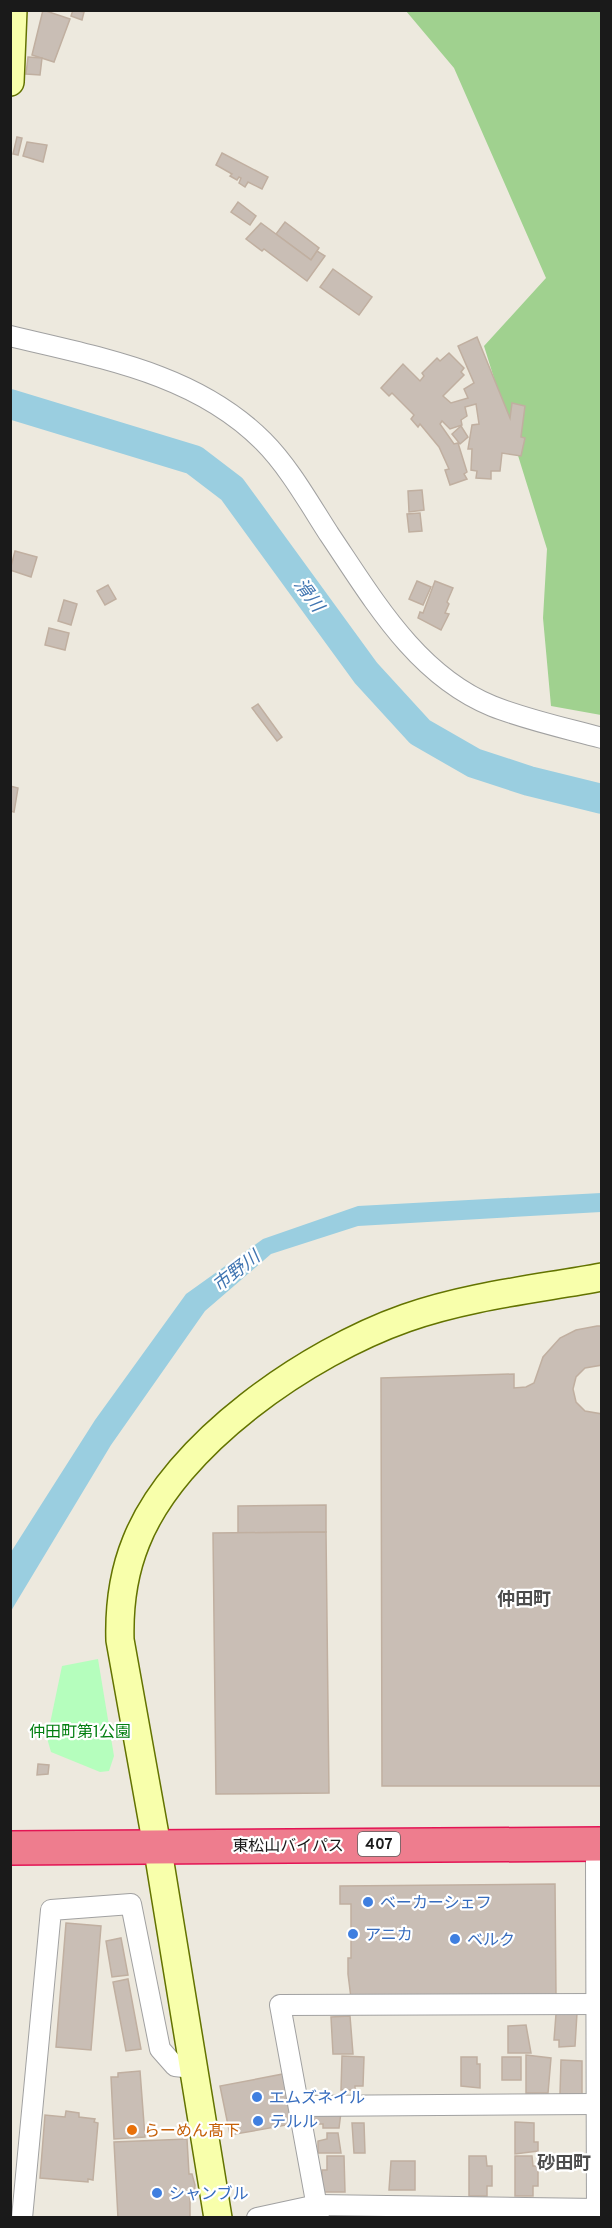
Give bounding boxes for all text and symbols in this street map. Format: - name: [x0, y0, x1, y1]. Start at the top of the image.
- water label: 滑川: [288, 575, 329, 619]
- water label: 市野川: [209, 1245, 267, 1298]
- district label: 仲田町: [497, 1589, 551, 1612]
- park label: 仲田町第1公園: [29, 1723, 131, 1743]
- road number: 407: [358, 1832, 400, 1856]
- street label: 東松山バイパス: [232, 1837, 344, 1857]
- place label: ベーカーシェフ: [380, 1894, 492, 1914]
- marker: ベーカーシェフ: [361, 1895, 375, 1909]
- place label: アニカ: [365, 1926, 413, 1946]
- marker: アニカ: [346, 1927, 360, 1941]
- place label: ベルク: [467, 1931, 515, 1951]
- marker: ベルク: [448, 1932, 462, 1946]
- place label: エムズネイル: [269, 2089, 365, 2109]
- marker: エムズネイル: [250, 2090, 264, 2104]
- place label: テルル: [270, 2113, 318, 2133]
- marker: テルル: [251, 2114, 265, 2128]
- place label: らーめん髙下: [144, 2122, 240, 2142]
- marker: らーめん髙下: [125, 2123, 139, 2137]
- district label: 砂田町: [537, 2153, 591, 2176]
- place label: シャンブル: [169, 2185, 249, 2205]
- marker: シャンブル: [150, 2186, 164, 2200]

